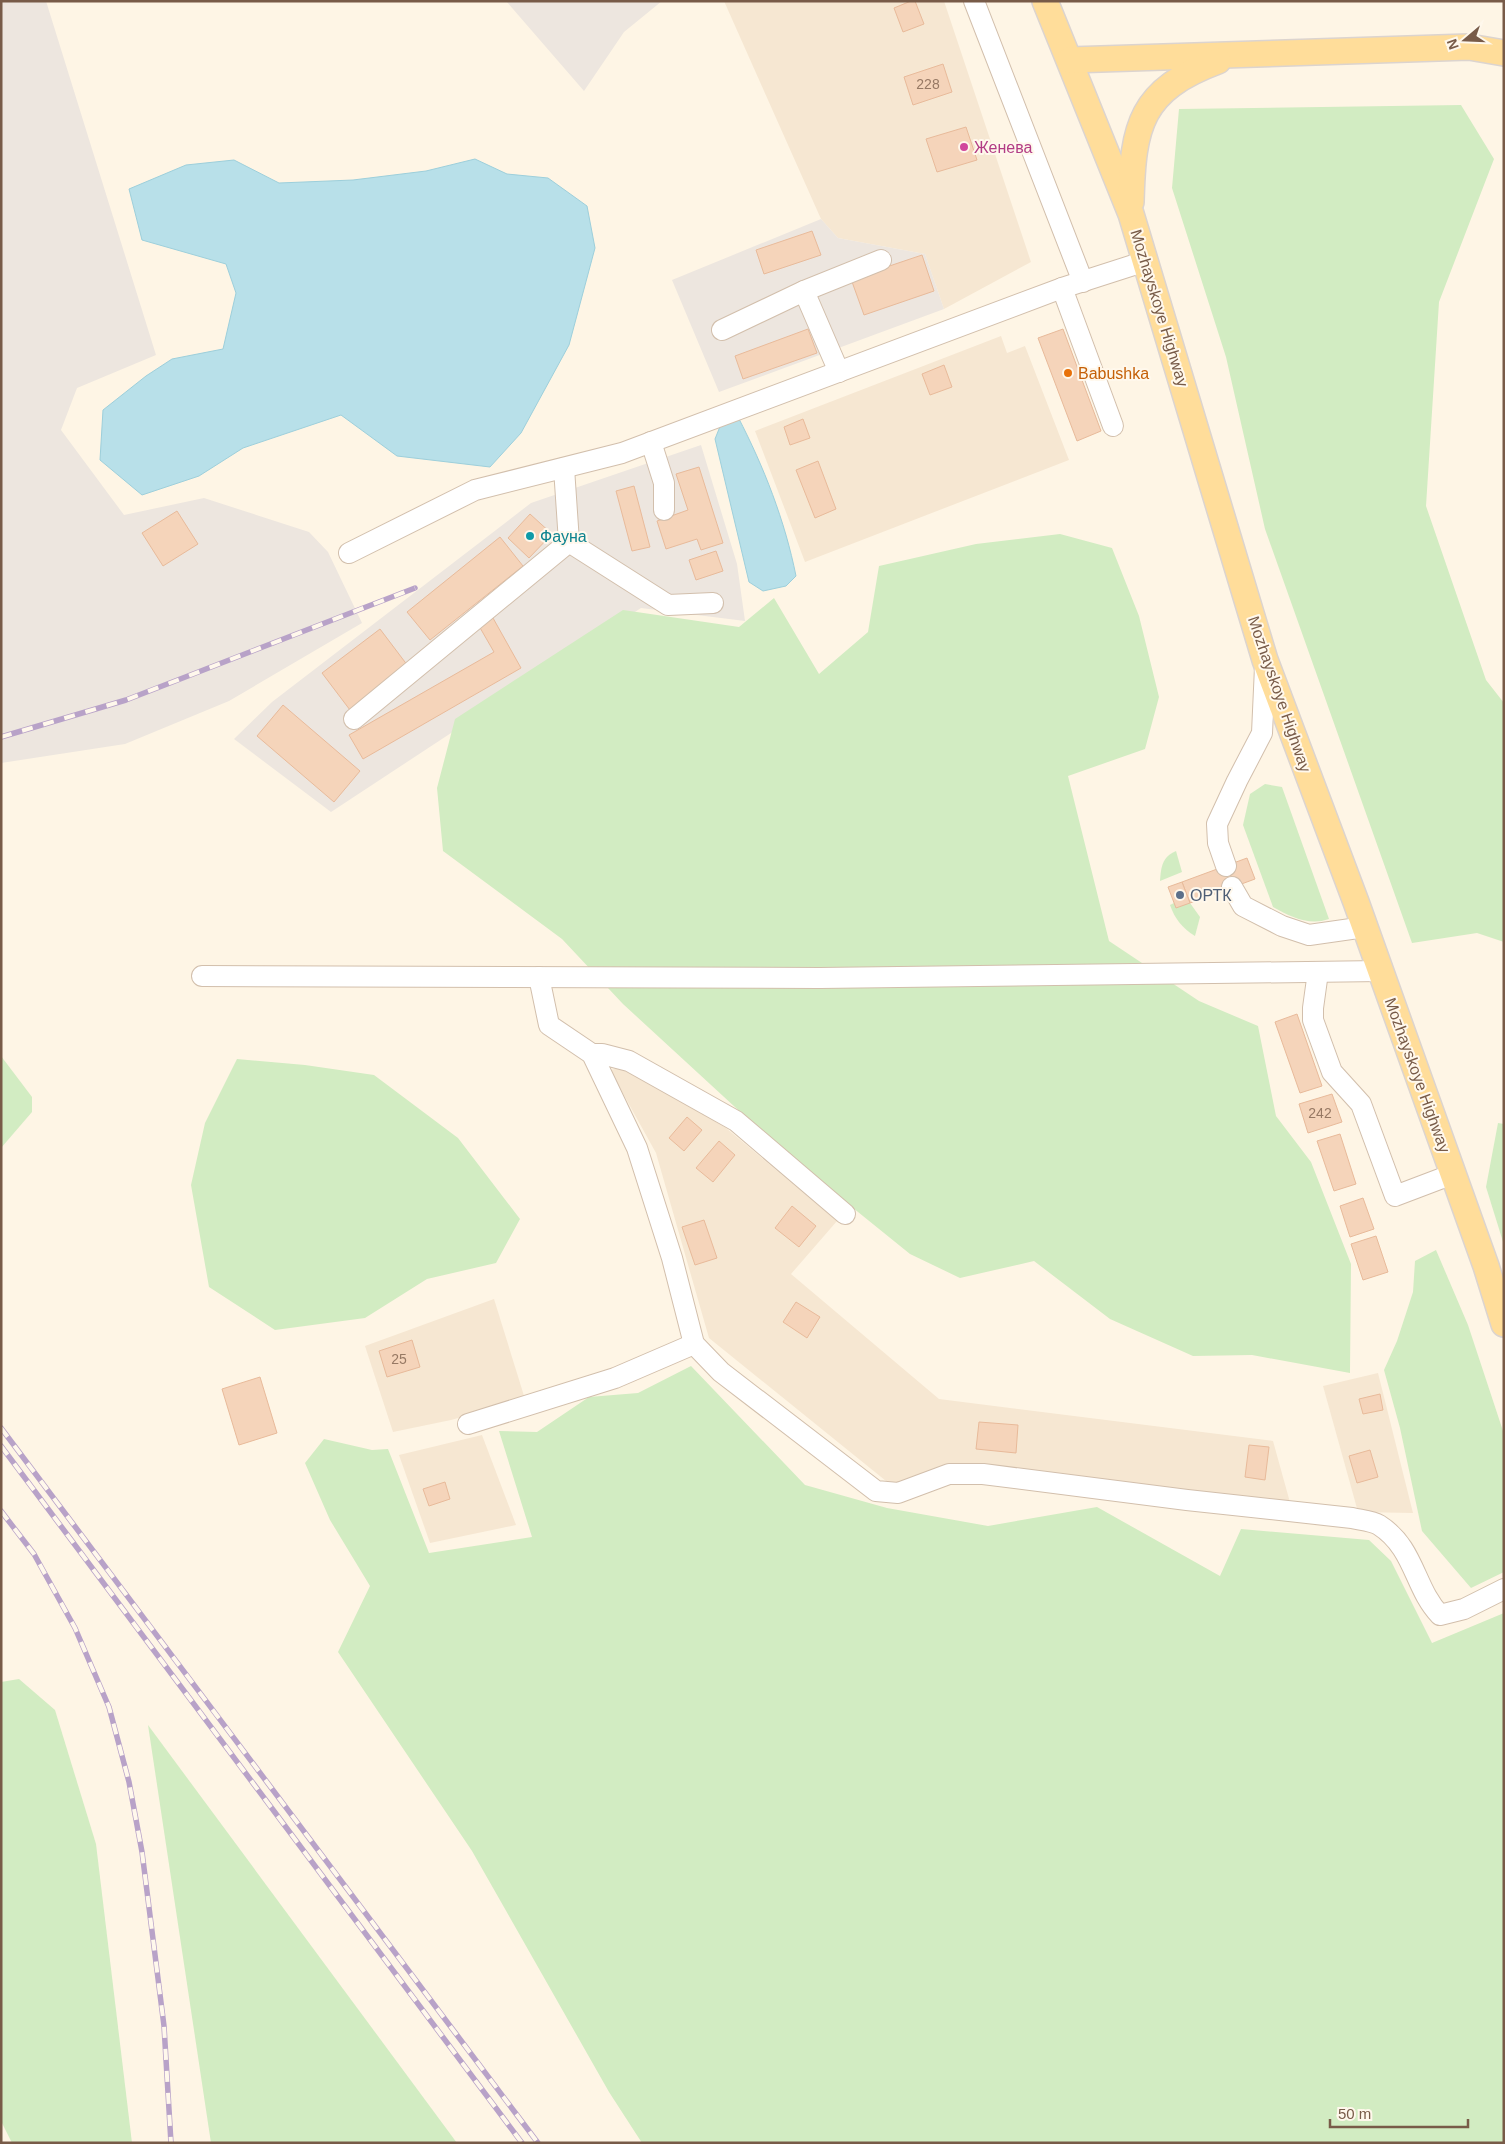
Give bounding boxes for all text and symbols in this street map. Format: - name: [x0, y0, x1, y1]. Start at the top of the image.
- north arrow: [1440, 15, 1490, 65]
- text: N: [1443, 37, 1462, 52]
- house number: 228: [916, 76, 940, 92]
- place label: Женева: [974, 139, 1033, 156]
- marker: Женева: [958, 141, 970, 153]
- street label: Mozhayskoye Highway: [1127, 227, 1192, 389]
- place label: Babushka: [1078, 365, 1149, 382]
- marker: Babushka: [1062, 367, 1074, 379]
- place label: Фауна: [540, 528, 587, 545]
- marker: Фауна: [524, 530, 536, 542]
- street label: Mozhayskoye Highway: [1245, 614, 1314, 774]
- place label: ОРТК: [1190, 887, 1232, 904]
- marker: ОРТК: [1174, 889, 1186, 901]
- street label: Mozhayskoye Highway: [1382, 995, 1453, 1155]
- house number: 242: [1308, 1105, 1332, 1121]
- house number: 25: [391, 1351, 407, 1367]
- scale bar: [1330, 2096, 1468, 2128]
- text: 50 m: [1338, 2105, 1371, 2122]

